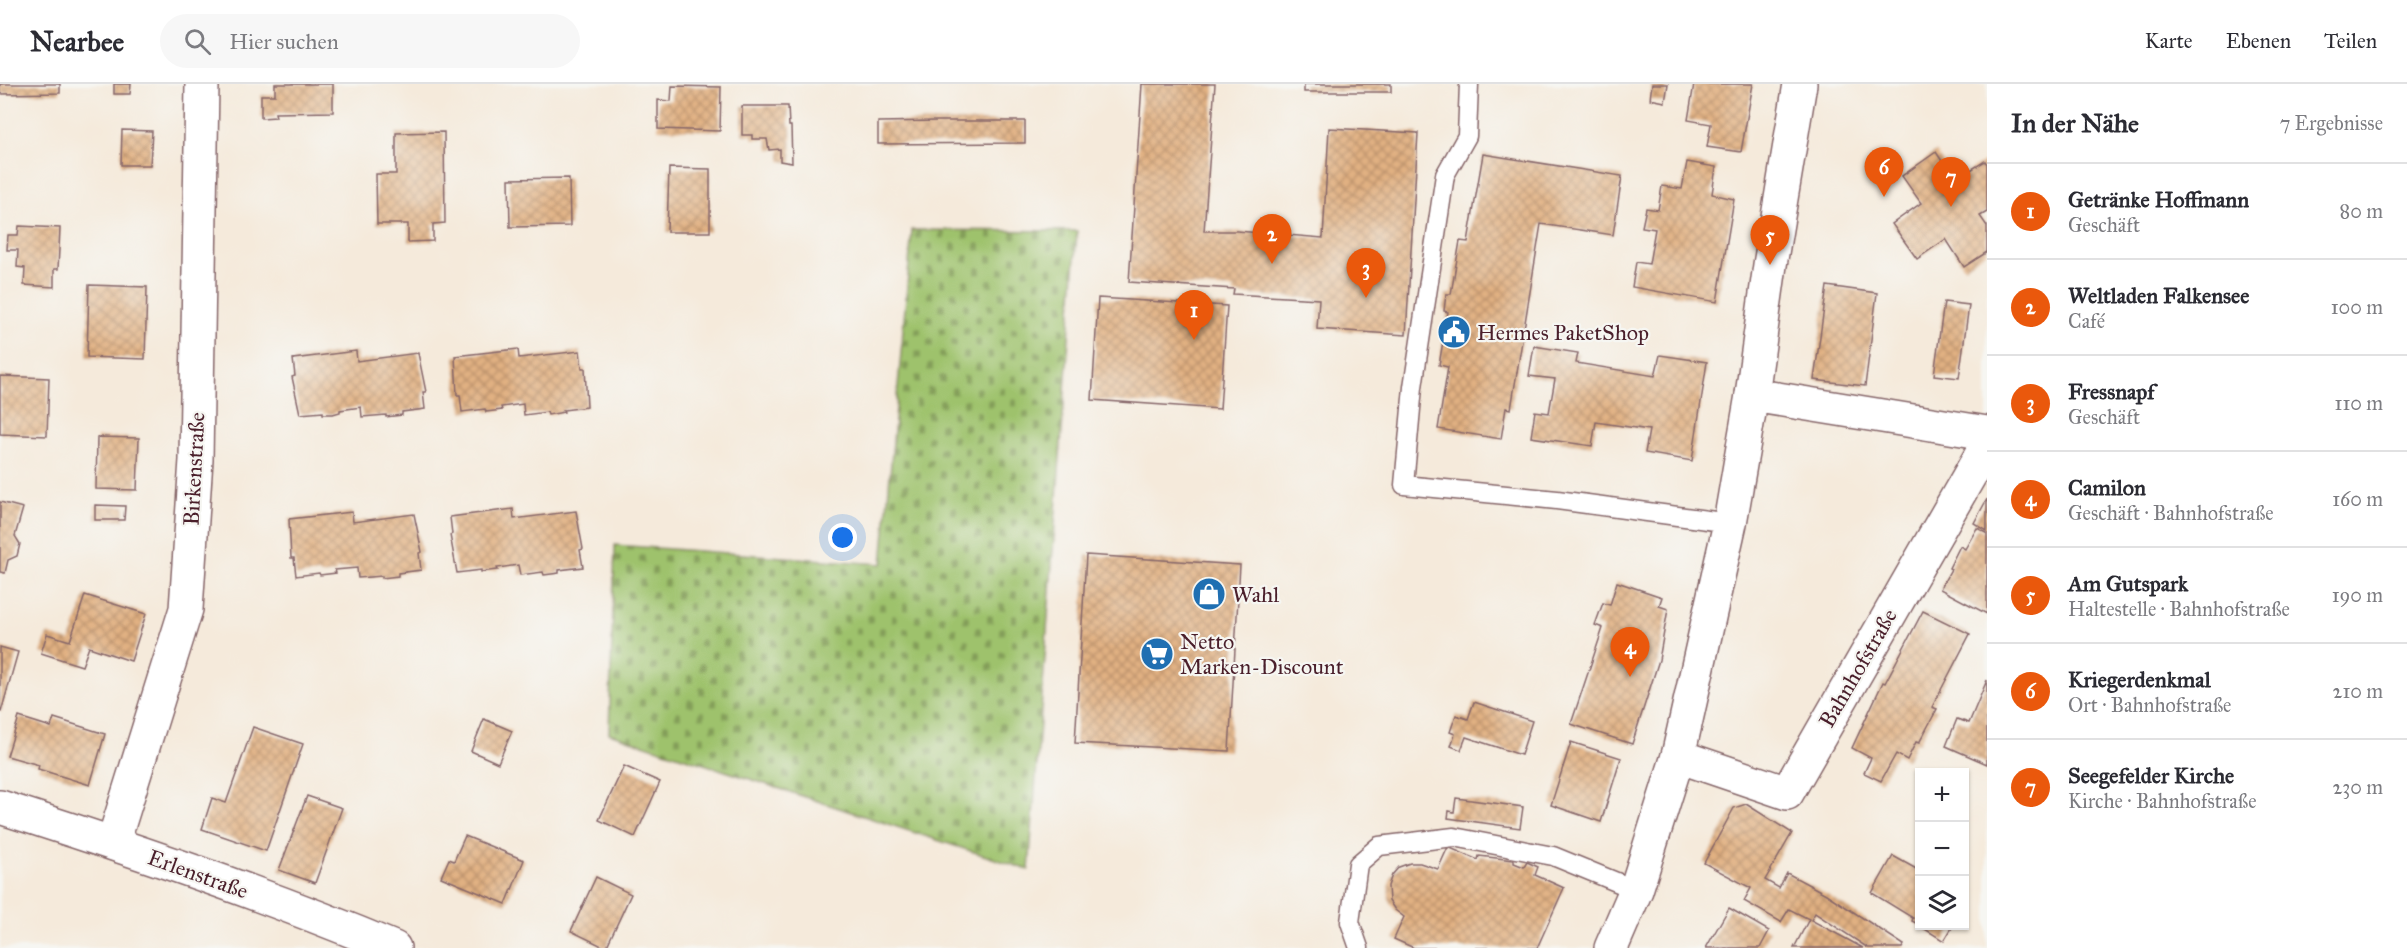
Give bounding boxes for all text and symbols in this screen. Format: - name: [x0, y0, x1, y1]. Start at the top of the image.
- search box: [160, 14, 580, 68]
- text: Nearbee: [30, 24, 124, 59]
- icon: search: [181, 25, 214, 58]
- text: Hier suchen: [229, 28, 339, 55]
- text: Karte: [2145, 28, 2193, 54]
- text: Ebenen: [2226, 28, 2291, 54]
- text: Teilen: [2324, 28, 2377, 54]
- text: In der Nähe: [2011, 107, 2139, 139]
- text: 7 Ergebnisse: [2280, 111, 2383, 135]
- pin: 6: [1864, 147, 1904, 197]
- pin: 7: [1932, 158, 1970, 207]
- text: Getränke Hoffmann: [2068, 186, 2249, 213]
- text: 1: [2027, 199, 2034, 223]
- text: 80 m: [2340, 199, 2383, 223]
- text: Geschäft: [2068, 213, 2140, 237]
- pin: 2: [1252, 214, 1292, 264]
- pin: 5: [1750, 216, 1790, 265]
- pin: 3: [1346, 248, 1386, 298]
- text: Weltladen Falkensee: [2068, 282, 2249, 309]
- pin: 1: [1174, 290, 1214, 340]
- text: 2: [2026, 295, 2035, 319]
- text: 100 m: [2331, 295, 2383, 319]
- text: Café: [2068, 309, 2105, 333]
- public building icon: Hermes PaketShop: [1436, 314, 1472, 350]
- place label: Hermes PaketShop: [1477, 319, 1649, 346]
- text: Fressnapf: [2068, 378, 2155, 405]
- text: 3: [2027, 391, 2035, 415]
- text: 110 m: [2335, 391, 2383, 415]
- text: Geschäft: [2068, 405, 2140, 429]
- street label: Birkenstraße: [178, 412, 210, 526]
- text: Camilon: [2068, 474, 2146, 501]
- text: 4: [2025, 487, 2036, 511]
- text: 160 m: [2332, 487, 2383, 511]
- text: Geschäft · Bahnhofstraße: [2068, 501, 2274, 525]
- your location: [828, 523, 857, 552]
- text: Am Gutspark: [2068, 570, 2188, 597]
- shop icon: Wahl: [1191, 576, 1227, 612]
- place label: Wahl: [1232, 581, 1279, 608]
- text: 5: [2026, 583, 2035, 607]
- text: 190 m: [2332, 583, 2383, 607]
- text: Haltestelle · Bahnhofstraße: [2068, 597, 2290, 621]
- street label: Bahnhofstraße: [1813, 604, 1903, 732]
- place label: Netto Marken-Discount: [1180, 628, 1344, 680]
- pin: 4: [1610, 628, 1650, 677]
- supermarket icon: Netto Marken-Discount: [1139, 636, 1175, 672]
- text: Kriegerdenkmal: [2068, 666, 2211, 693]
- text: 6: [2025, 679, 2036, 703]
- text: 210 m: [2333, 679, 2383, 703]
- text: Ort · Bahnhofstraße: [2068, 693, 2231, 717]
- text: Seegefelder Kirche: [2068, 762, 2234, 789]
- map controls: [1915, 768, 1969, 930]
- button: +: [1915, 768, 1969, 822]
- text: 7: [2025, 775, 2036, 799]
- text: 230 m: [2332, 775, 2383, 799]
- text: Kirche · Bahnhofstraße: [2068, 789, 2256, 813]
- button: −: [1915, 822, 1969, 876]
- street label: Erlenstraße: [144, 843, 252, 905]
- button: layers: [1915, 876, 1969, 930]

